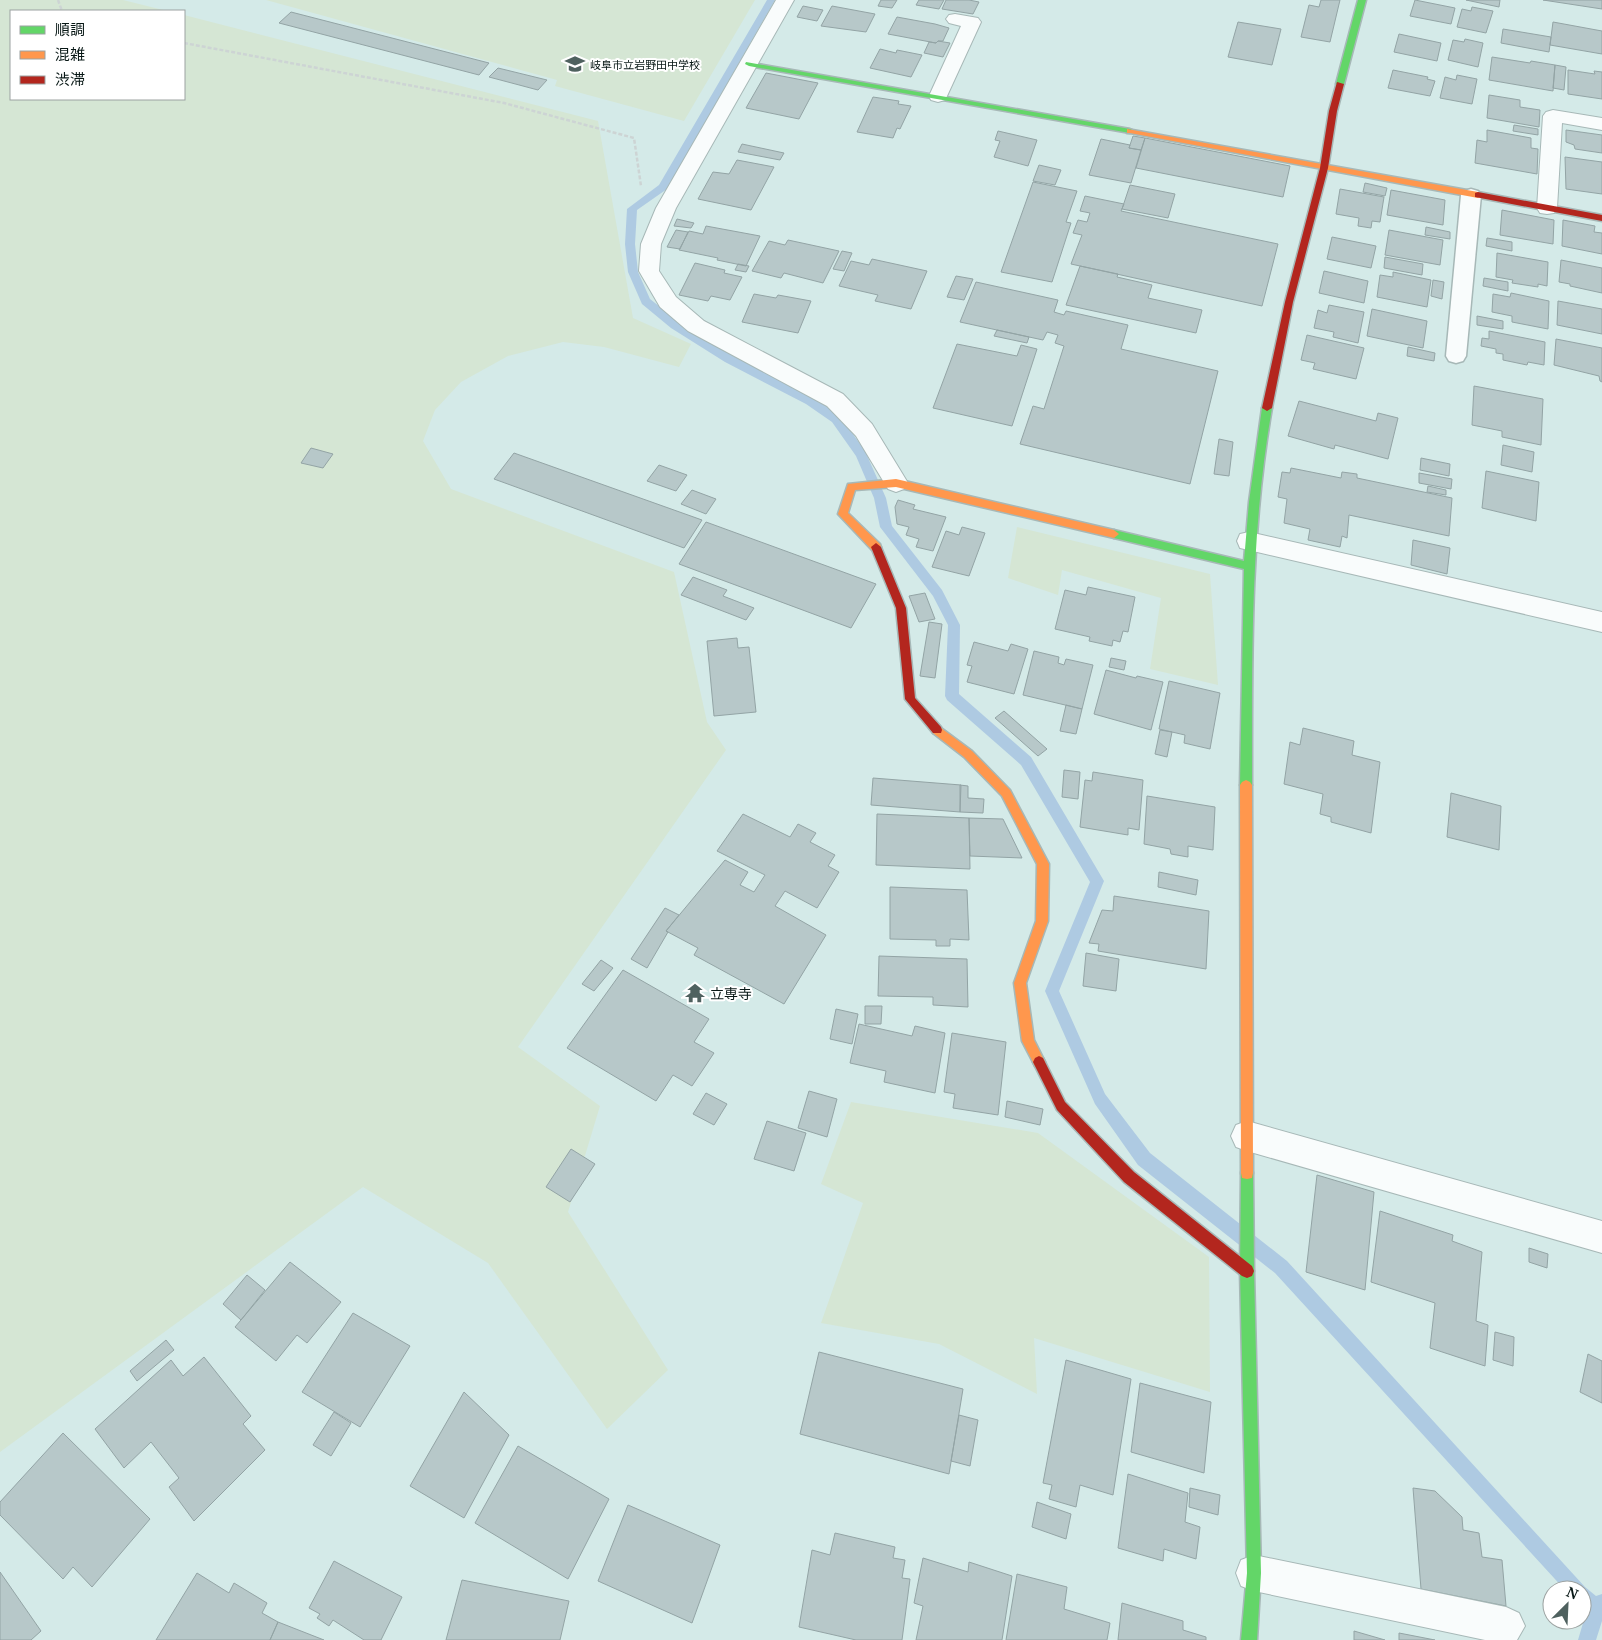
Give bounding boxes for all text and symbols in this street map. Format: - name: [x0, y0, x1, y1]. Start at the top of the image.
- legend: [10, 10, 185, 100]
- text: 順調: [55, 19, 85, 39]
- text: 混雑: [55, 44, 85, 64]
- school or university icon: 岐阜市立岩野田中学校: [564, 53, 586, 75]
- place label: 岐阜市立岩野田中学校: [590, 57, 700, 72]
- text: 渋滞: [55, 69, 85, 89]
- temple icon: 立専寺: [684, 982, 706, 1004]
- place label: 立専寺: [710, 984, 752, 1003]
- north arrow: [1542, 1580, 1592, 1630]
- text: N: [1564, 1582, 1581, 1604]

